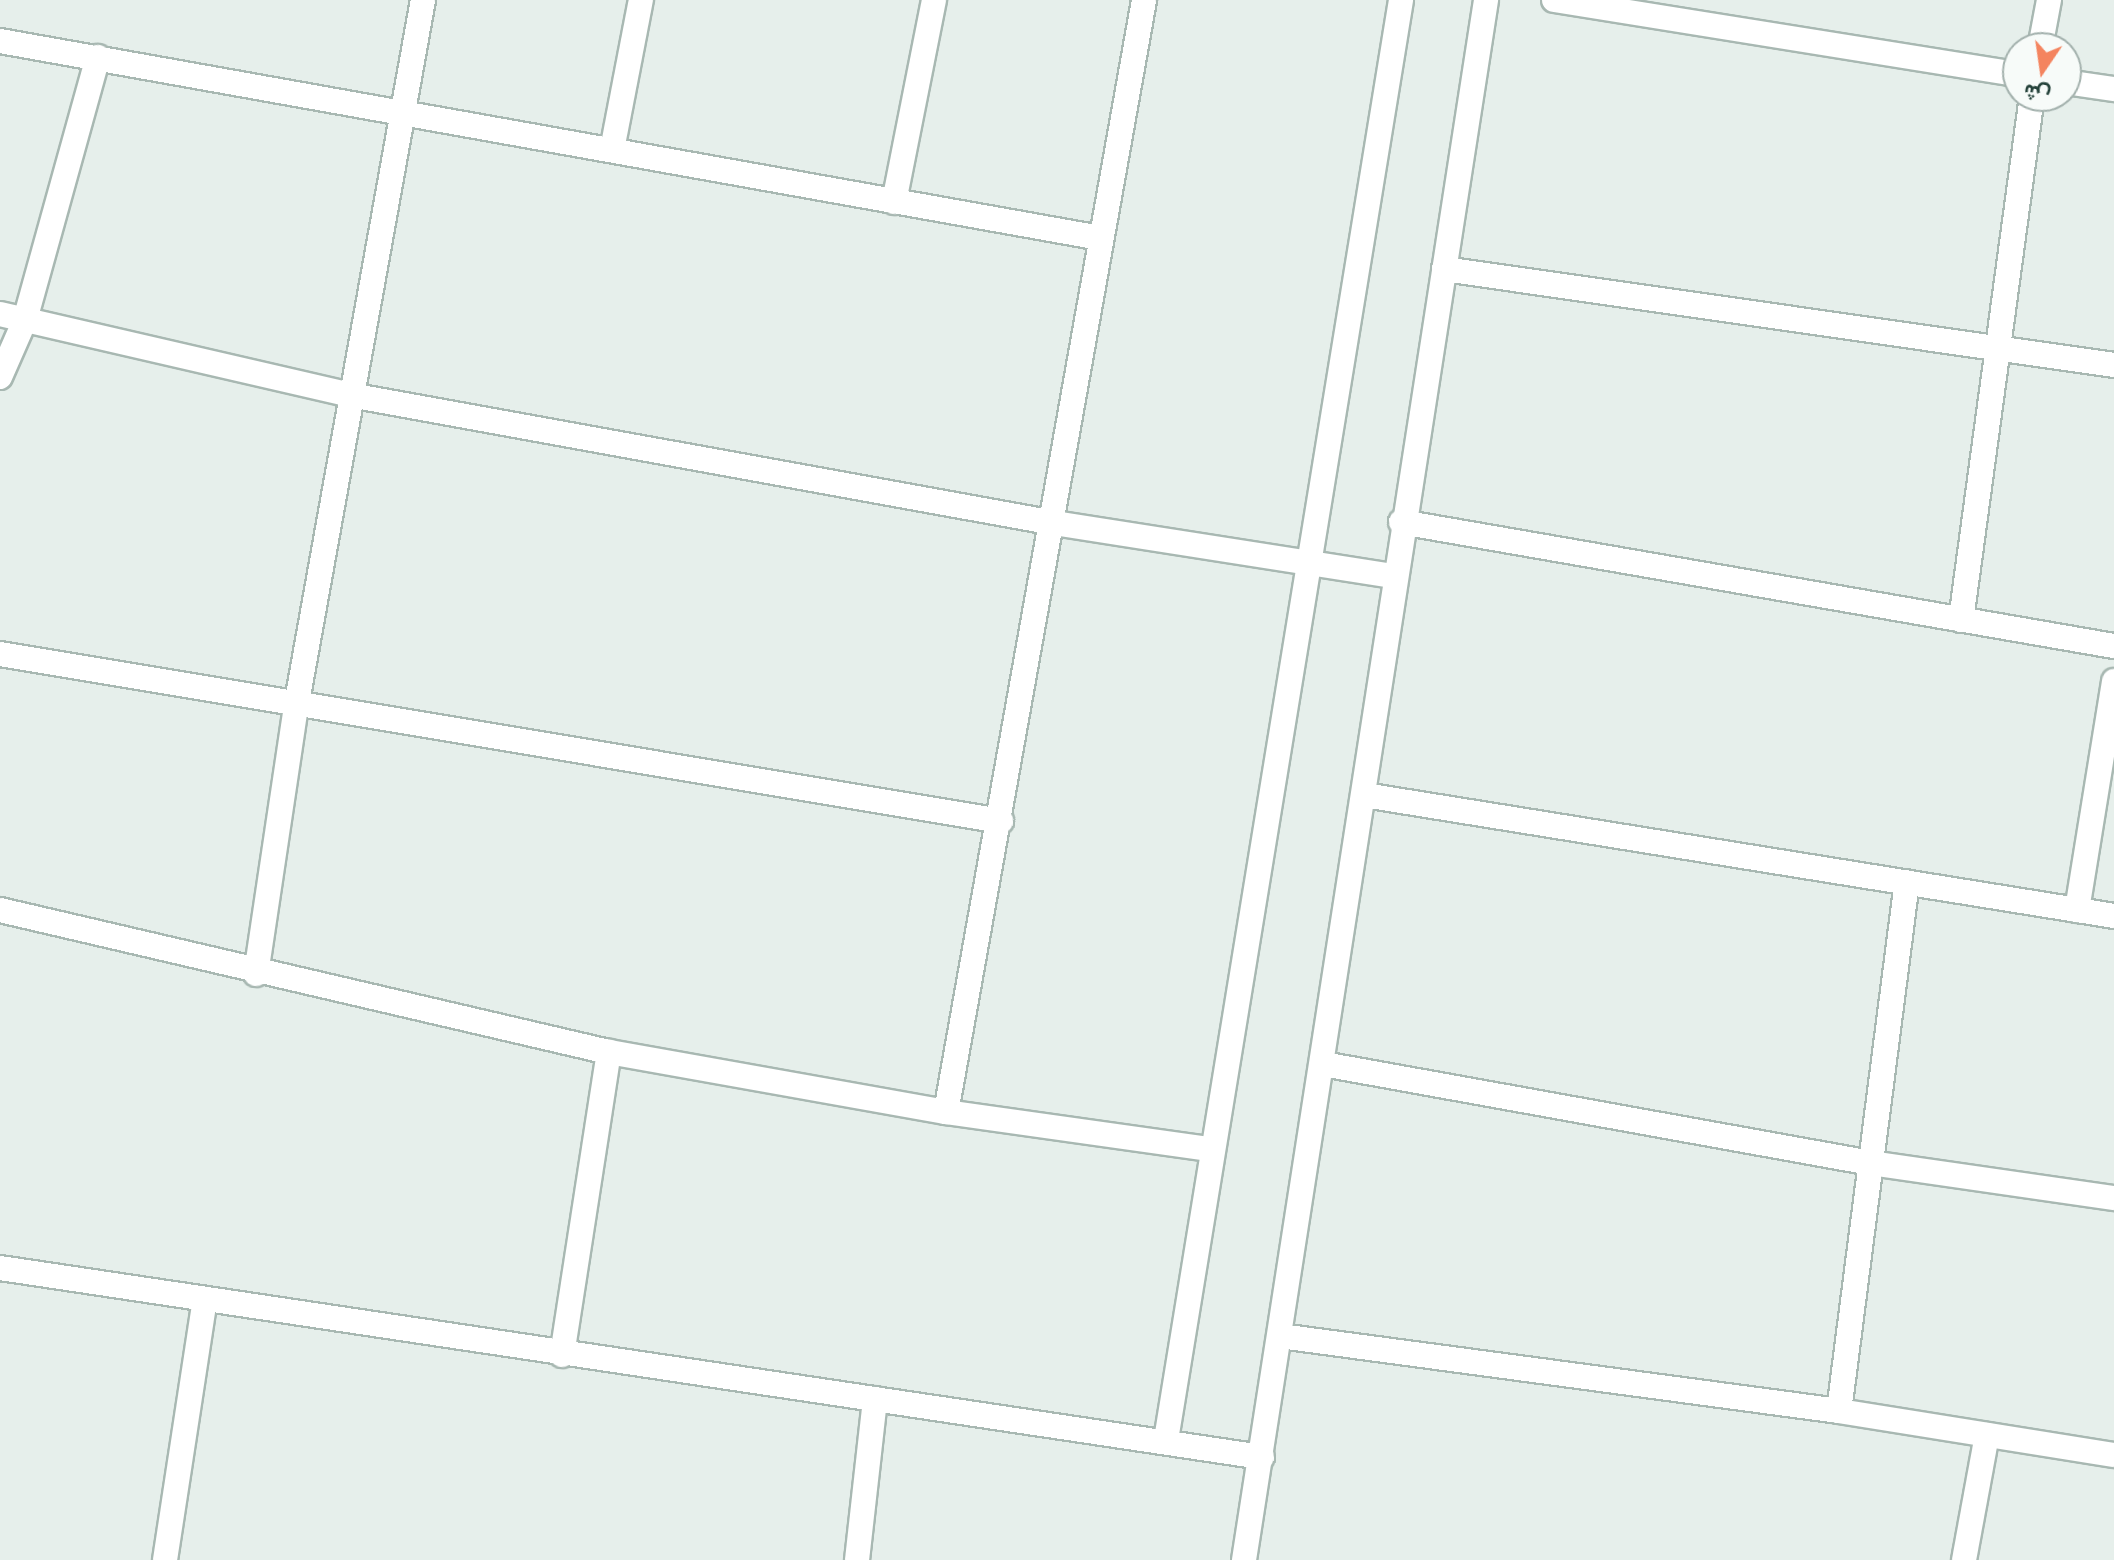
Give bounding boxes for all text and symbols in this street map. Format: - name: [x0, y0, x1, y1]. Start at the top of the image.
- north arrow: [2002, 32, 2082, 112]
- text: ش: [2021, 79, 2053, 109]

